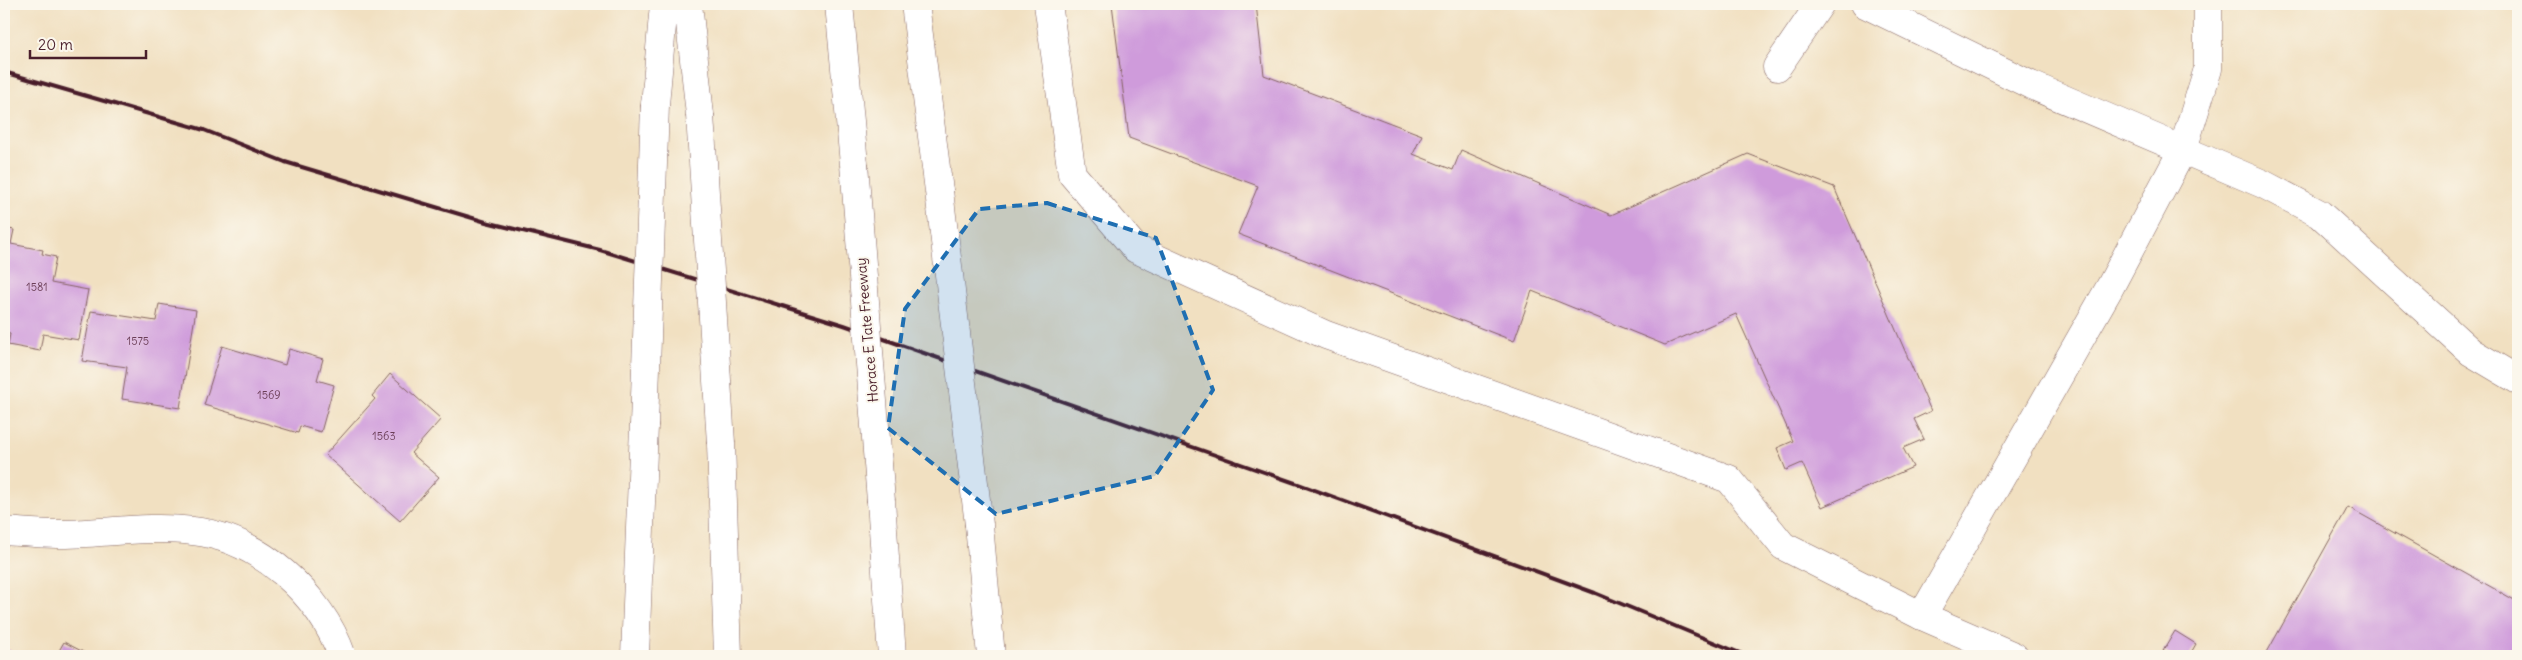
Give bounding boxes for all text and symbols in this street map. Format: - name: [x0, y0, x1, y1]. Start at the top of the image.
- scale bar: [30, 28, 146, 60]
- text: 20 m: [38, 35, 73, 54]
- street label: Horace E Tate Freeway: [852, 257, 882, 403]
- house number: 1581: [26, 280, 48, 294]
- house number: 1575: [127, 334, 149, 348]
- house number: 1569: [257, 388, 281, 402]
- house number: 1563: [372, 429, 396, 443]

